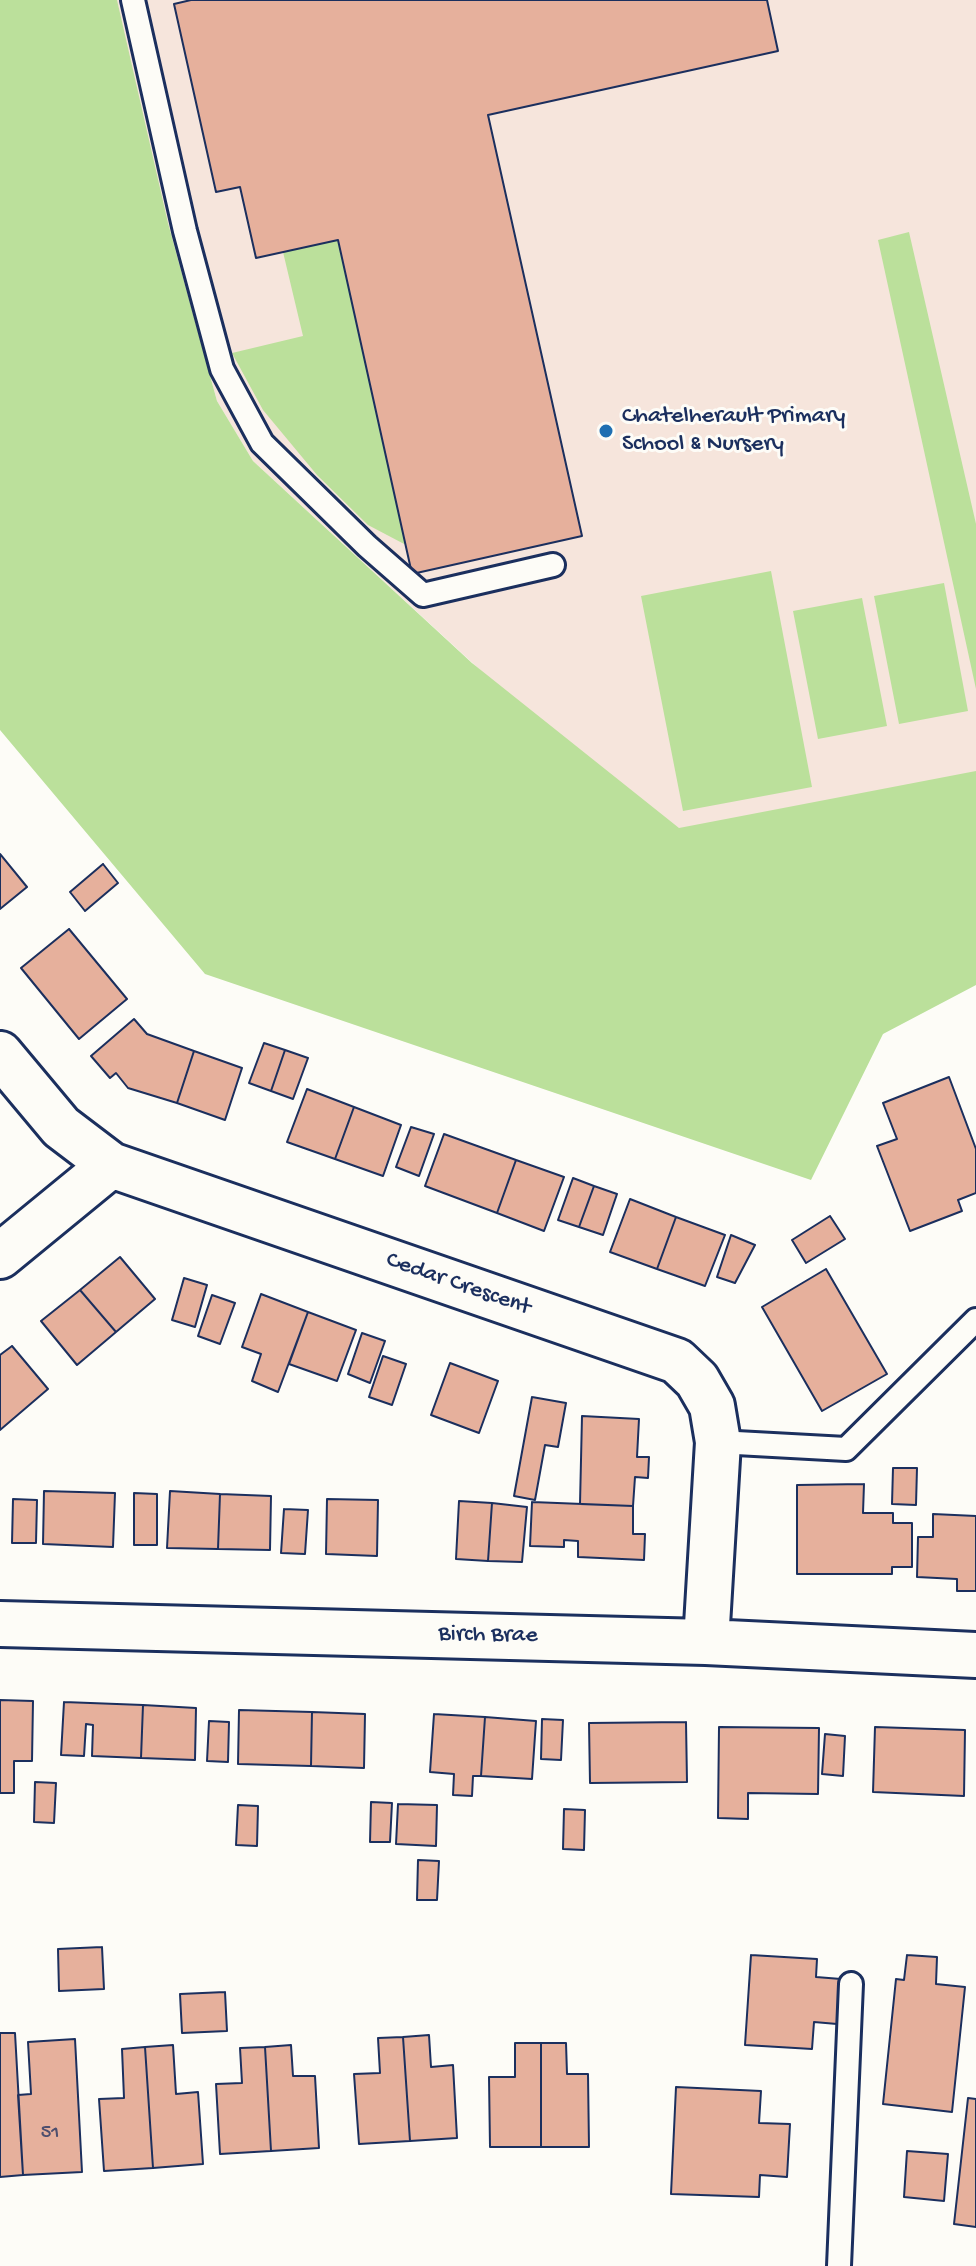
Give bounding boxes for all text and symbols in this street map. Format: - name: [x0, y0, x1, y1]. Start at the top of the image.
- place label: Chatelherault Primary School & Nursery: [622, 403, 845, 459]
- marker: Chatelherault Primary School & Nursery: [597, 422, 615, 440]
- street label: Cedar Crescent: [382, 1247, 534, 1323]
- street label: Birch Brae: [438, 1621, 538, 1651]
- house number: 51: [41, 2122, 59, 2146]

